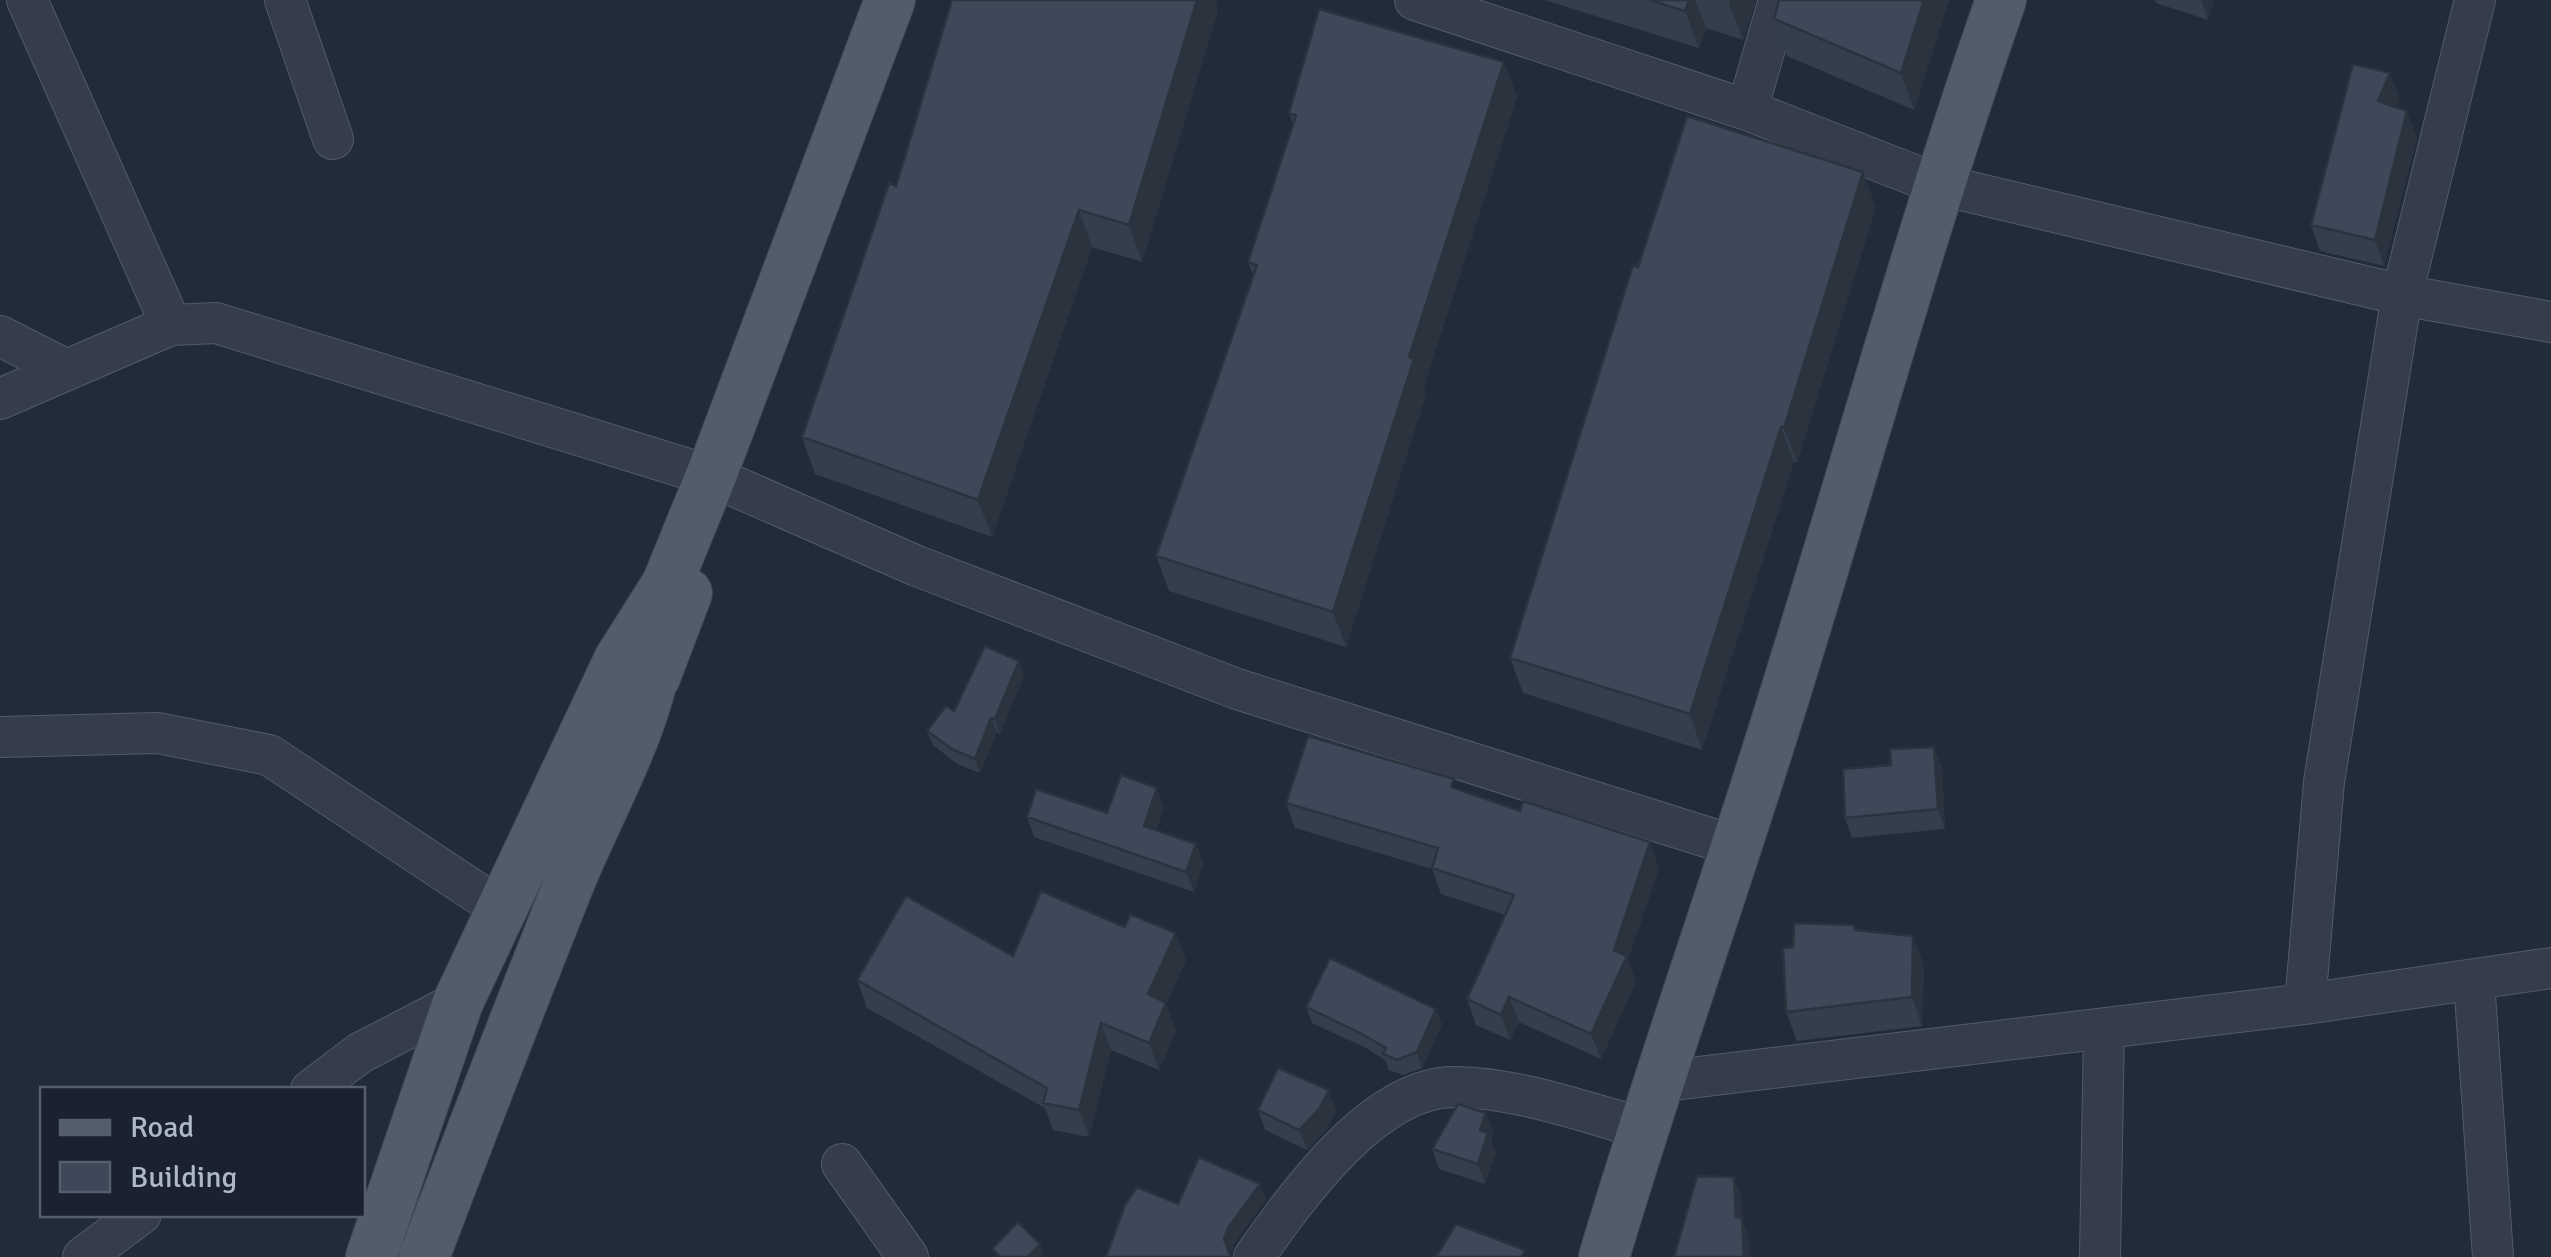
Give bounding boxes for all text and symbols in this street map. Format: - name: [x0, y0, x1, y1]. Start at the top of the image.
- legend: [40, 1087, 365, 1217]
- text: Road: [130, 1109, 194, 1146]
- text: Building: [130, 1159, 237, 1196]

